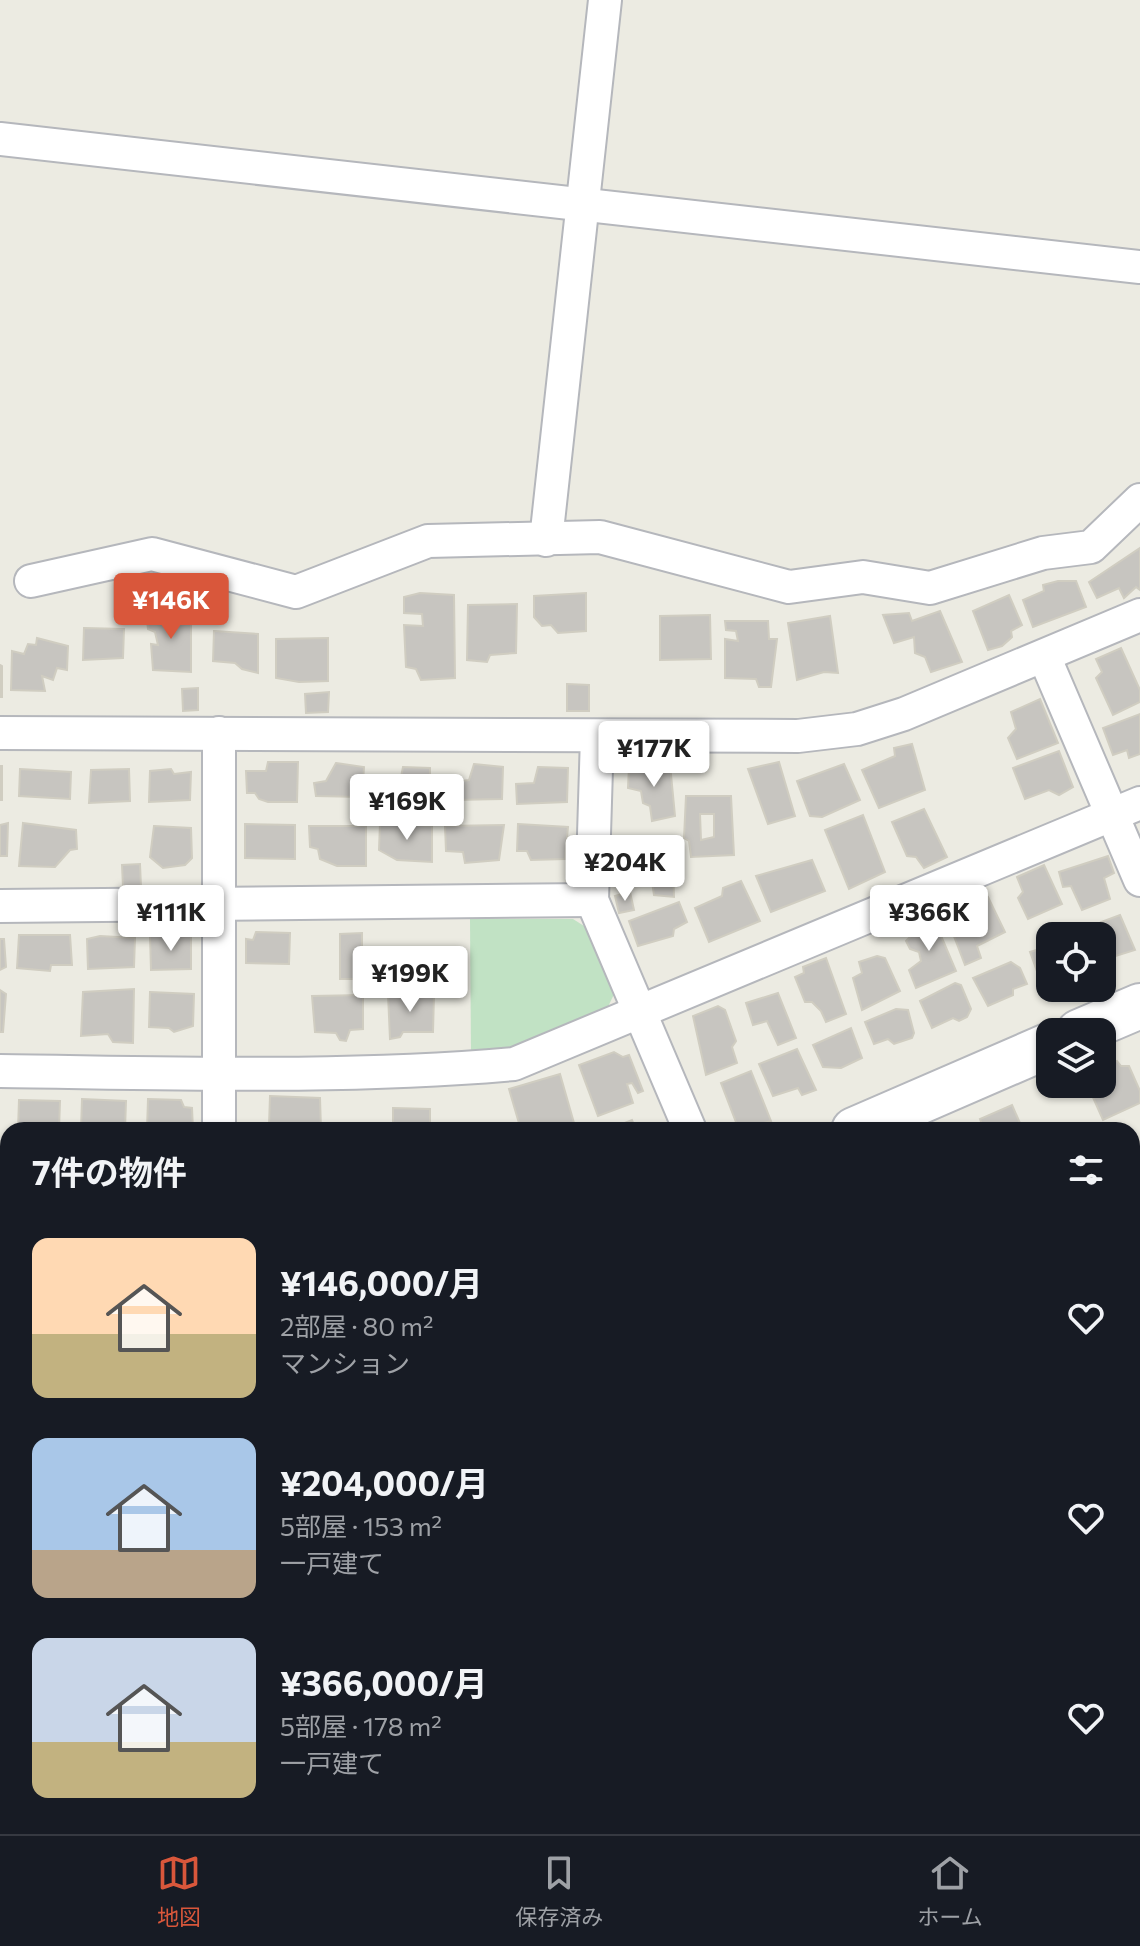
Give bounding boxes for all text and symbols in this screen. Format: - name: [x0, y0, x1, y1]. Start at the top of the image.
- pin: ¥146K: [115, 573, 227, 641]
- text: ¥146K: [132, 583, 210, 614]
- pin: ¥177K: [598, 721, 710, 789]
- text: ¥177K: [616, 731, 692, 762]
- pin: ¥169K: [351, 774, 463, 842]
- text: ¥169K: [368, 784, 446, 815]
- pin: ¥204K: [569, 835, 681, 903]
- text: ¥204K: [584, 845, 666, 876]
- pin: ¥111K: [115, 885, 227, 953]
- pin: ¥366K: [873, 885, 985, 953]
- text: ¥111K: [136, 895, 206, 926]
- text: ¥366K: [888, 895, 970, 926]
- map controls: [1036, 922, 1116, 1098]
- button: locate: [1036, 922, 1116, 1002]
- pin: ¥199K: [354, 946, 466, 1014]
- text: ¥199K: [371, 956, 449, 987]
- button: layers: [1036, 1018, 1116, 1098]
- icon: filters: [1064, 1148, 1108, 1192]
- text: 7件の物件: [32, 1150, 187, 1192]
- text: ¥146,000/月: [280, 1261, 483, 1303]
- icon: home: [96, 1270, 192, 1366]
- icon: heart: [1064, 1296, 1108, 1340]
- text: 2部屋 · 80 m²: [280, 1310, 433, 1341]
- text: マンション: [280, 1347, 410, 1378]
- text: ¥204,000/月: [280, 1461, 489, 1503]
- icon: home: [96, 1470, 192, 1566]
- icon: heart: [1064, 1496, 1108, 1540]
- text: 5部屋 · 153 m²: [280, 1510, 442, 1541]
- text: 一戸建て: [280, 1547, 384, 1578]
- text: ¥366,000/月: [280, 1661, 488, 1703]
- icon: home: [96, 1670, 192, 1766]
- icon: heart: [1064, 1696, 1108, 1740]
- text: 5部屋 · 178 m²: [280, 1710, 442, 1741]
- text: 一戸建て: [280, 1747, 384, 1778]
- tab: 地図: [157, 1851, 201, 1931]
- tab: 保存済み: [515, 1851, 603, 1931]
- tab: ホーム: [918, 1851, 983, 1931]

